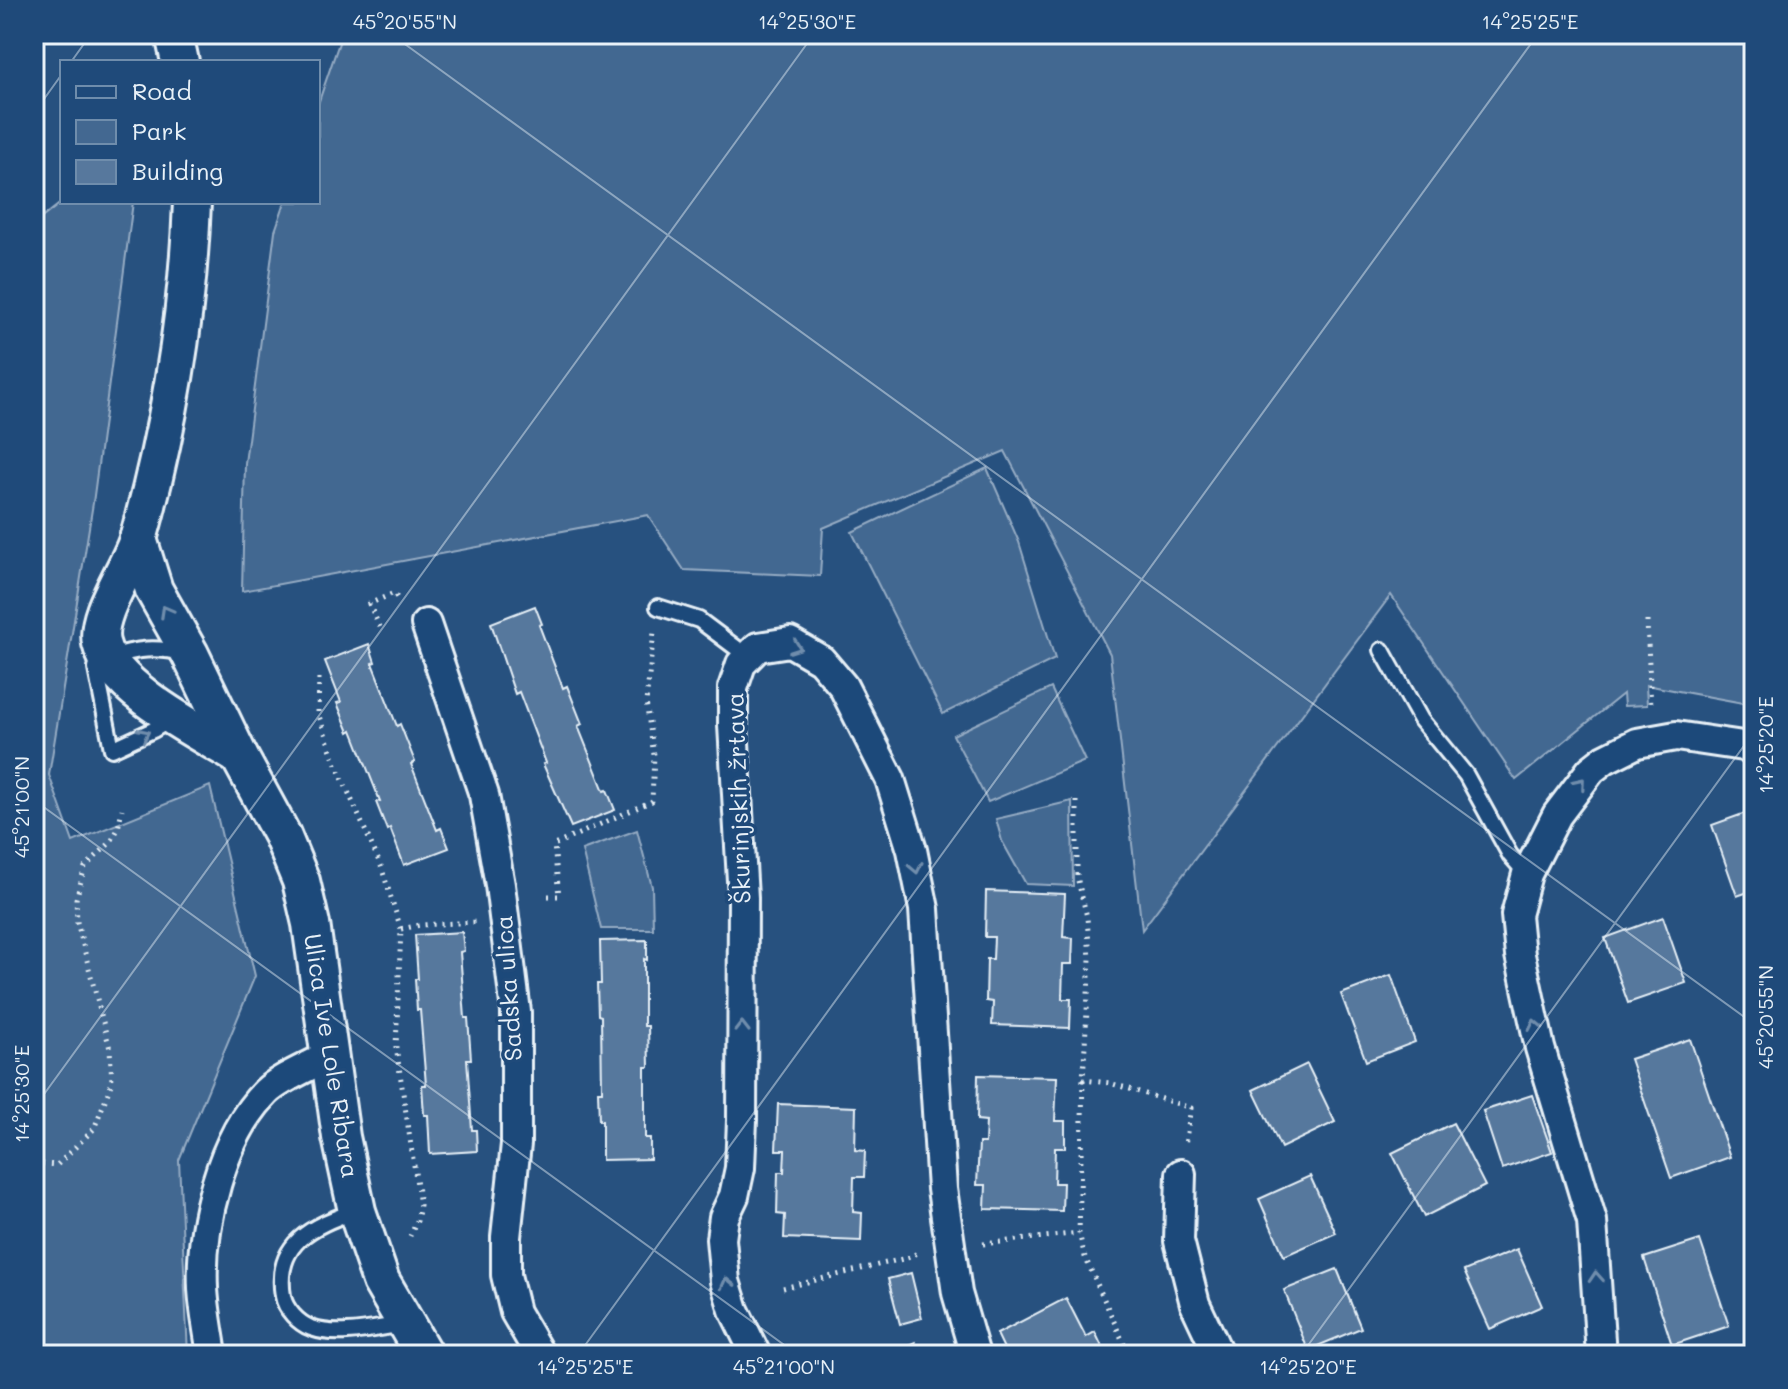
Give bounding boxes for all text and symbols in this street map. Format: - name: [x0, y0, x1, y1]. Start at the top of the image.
- text: 45°20'55"N: [353, 8, 457, 34]
- text: 14°25'30"E: [758, 8, 856, 34]
- text: 14°25'25"E: [1482, 8, 1578, 34]
- legend: [60, 60, 320, 204]
- text: Road: [132, 75, 192, 106]
- text: Park: [132, 115, 186, 146]
- text: Building: [132, 155, 223, 186]
- one-way arrow: [160, 605, 176, 620]
- one-way arrow: [788, 638, 802, 654]
- street label: Škurinjskih žrtava: [718, 692, 757, 904]
- text: 14°25'20"E: [1752, 696, 1778, 794]
- one-way arrow: [136, 728, 151, 744]
- text: 45°21'00"N: [8, 756, 34, 858]
- one-way arrow: [1570, 778, 1585, 793]
- one-way arrow: [907, 861, 924, 874]
- street label: Sadska ulica: [487, 914, 528, 1062]
- street label: Ulica Ive Lole Ribara: [298, 931, 367, 1180]
- text: 45°20'55"N: [1752, 965, 1778, 1069]
- one-way arrow: [1527, 1019, 1544, 1033]
- one-way arrow: [733, 1020, 751, 1033]
- text: 14°25'30"E: [8, 1045, 34, 1143]
- one-way arrow: [1588, 1270, 1605, 1283]
- one-way arrow: [719, 1277, 736, 1290]
- text: 14°25'25"E: [537, 1353, 633, 1379]
- text: 45°21'00"N: [733, 1353, 835, 1379]
- text: 14°25'20"E: [1259, 1353, 1357, 1379]

